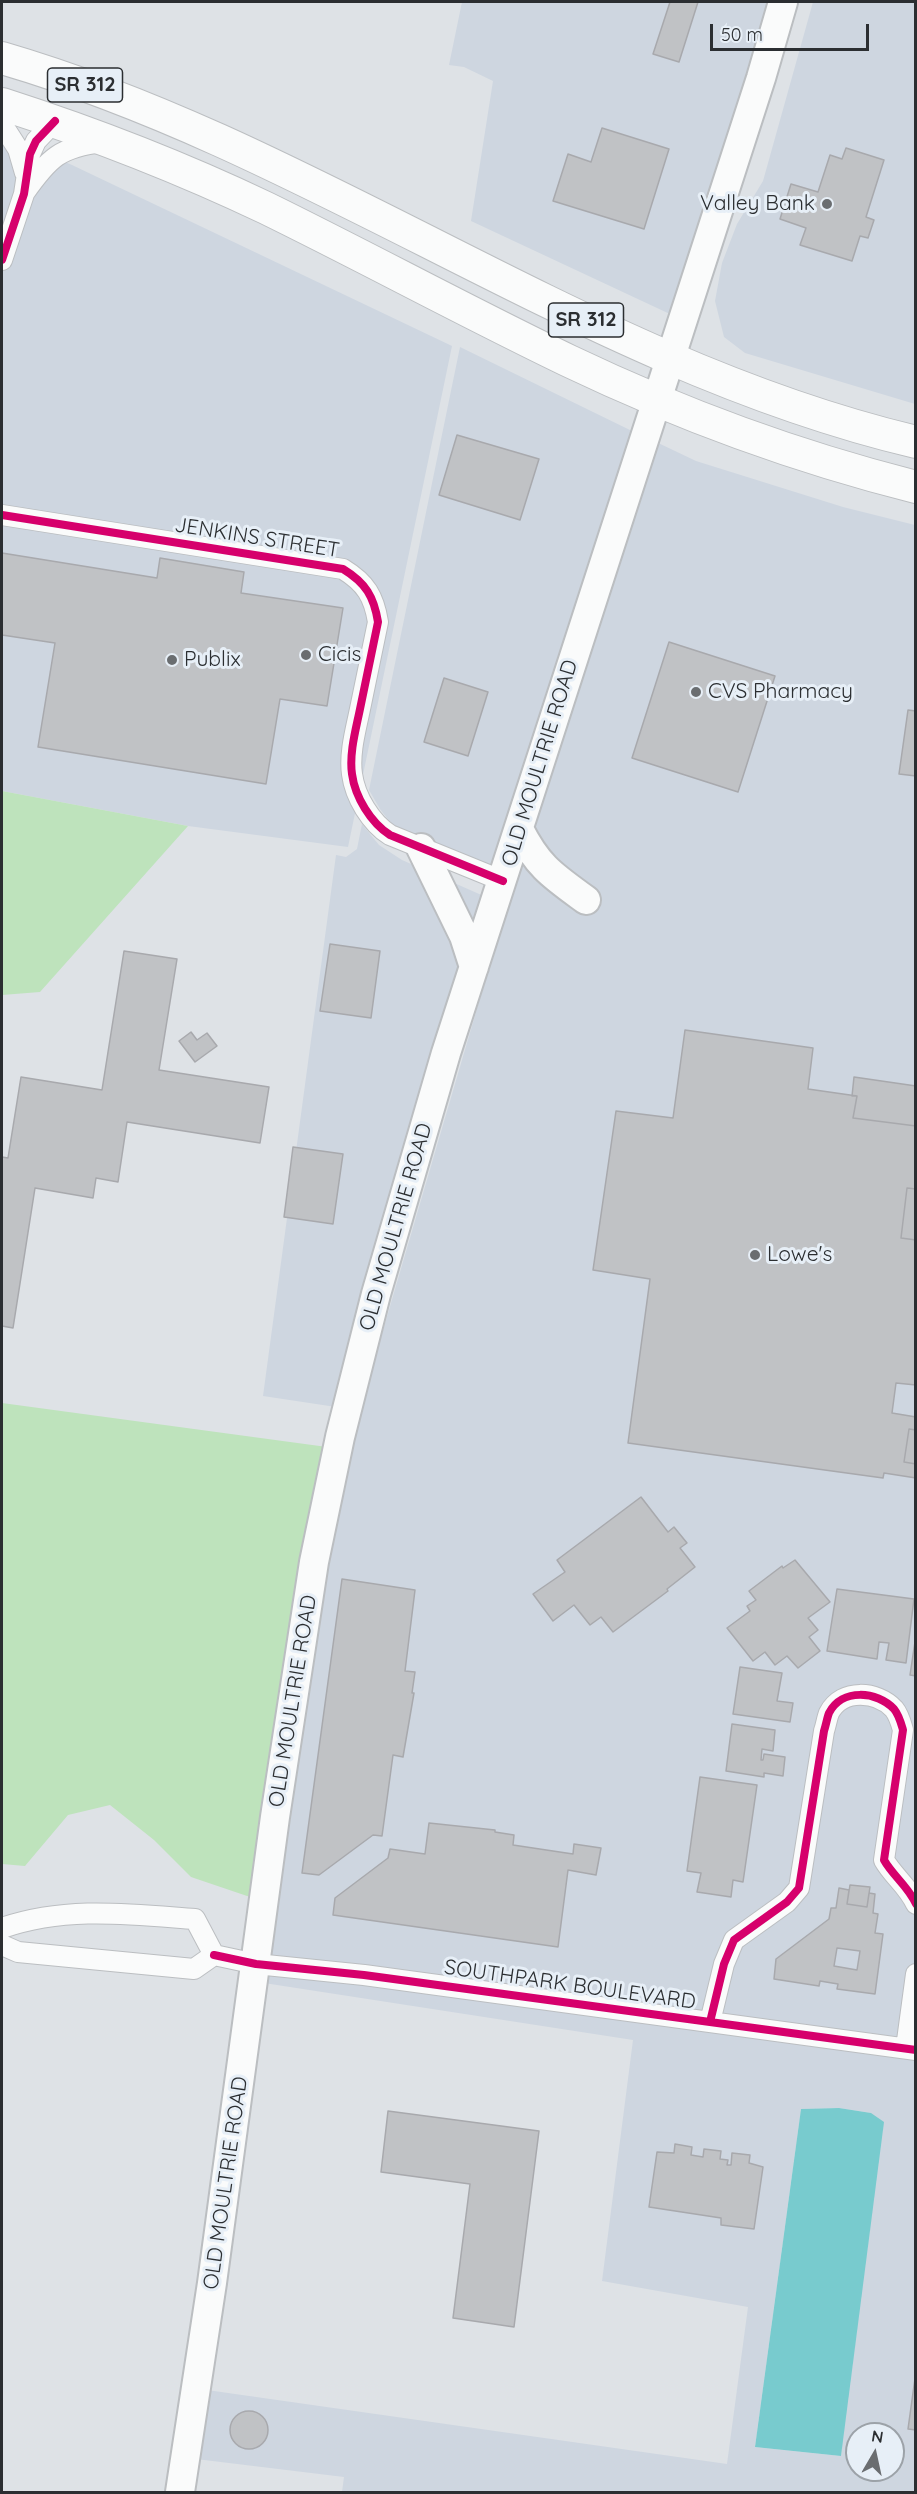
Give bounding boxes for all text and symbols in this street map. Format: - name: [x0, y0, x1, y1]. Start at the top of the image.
- scale bar: [713, 12, 872, 50]
- text: 50 m: [721, 23, 763, 46]
- road number: SR 312: [48, 68, 122, 102]
- place label: Valley Bank: [700, 191, 815, 217]
- marker: Valley Bank: [820, 197, 834, 211]
- road number: SR 312: [548, 303, 624, 337]
- street label: JENKINS STREET: [173, 513, 341, 563]
- place label: Cicis: [318, 642, 361, 668]
- place label: Publix: [184, 647, 241, 673]
- marker: Cicis: [299, 648, 313, 662]
- marker: Publix: [165, 653, 179, 667]
- street label: OLD MOULTRIE ROAD: [497, 657, 583, 869]
- place label: CVS Pharmacy: [708, 679, 853, 705]
- marker: CVS Pharmacy: [689, 685, 703, 699]
- street label: OLD MOULTRIE ROAD: [354, 1120, 438, 1334]
- place label: Lowe's: [767, 1242, 832, 1268]
- marker: Lowe's: [748, 1248, 762, 1262]
- street label: OLD MOULTRIE ROAD: [264, 1593, 322, 1809]
- street label: SOUTHPARK BOULEVARD: [443, 1955, 697, 2015]
- street label: OLD MOULTRIE ROAD: [199, 2075, 253, 2291]
- north arrow: [845, 2422, 905, 2482]
- text: N: [870, 2425, 885, 2447]

